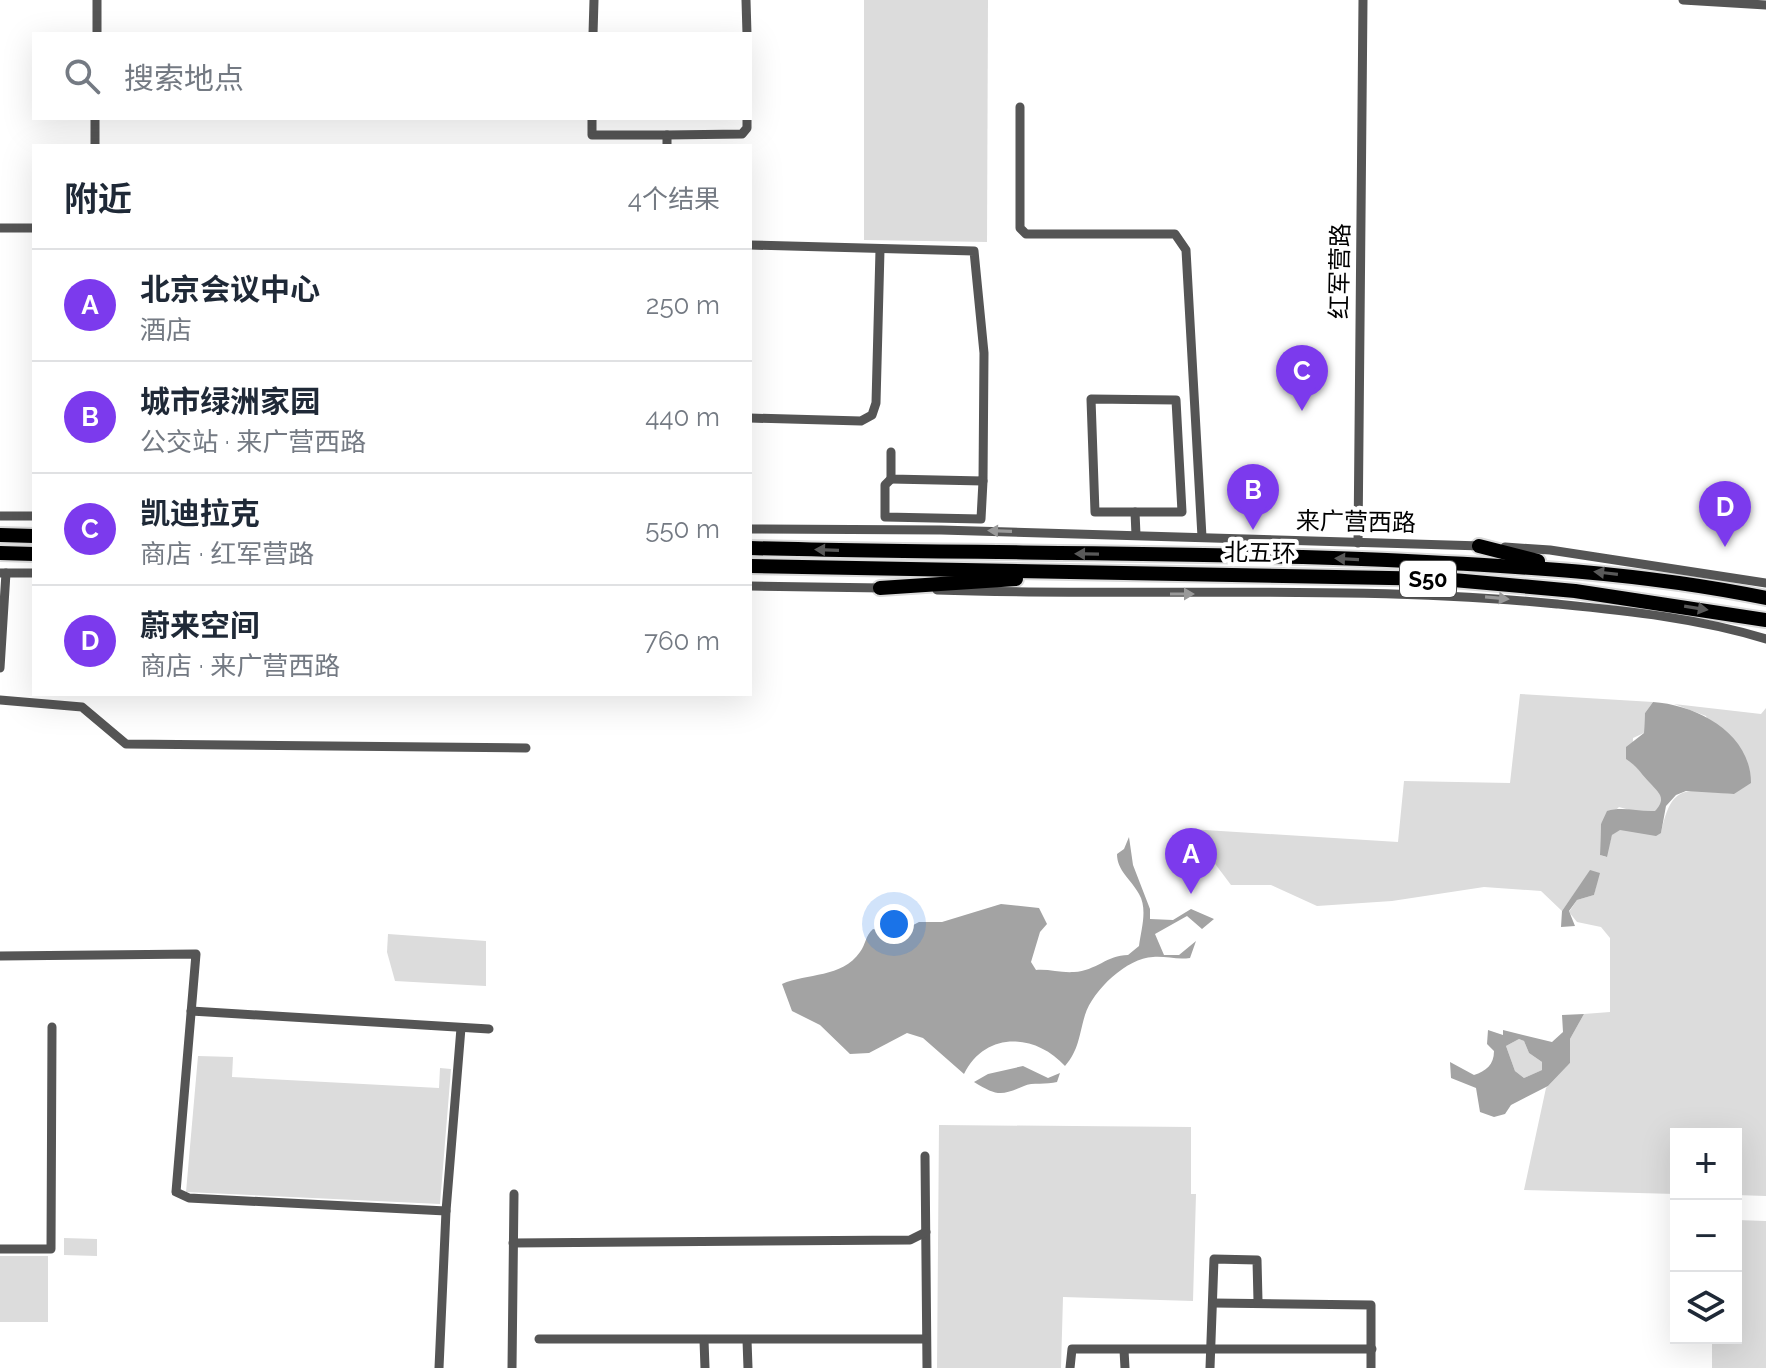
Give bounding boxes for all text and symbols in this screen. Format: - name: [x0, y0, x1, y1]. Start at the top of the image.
- search box: [32, 32, 752, 120]
- icon: search: [60, 54, 104, 98]
- text: 搜索地点: [124, 61, 244, 96]
- text: 附近: [64, 179, 132, 219]
- text: 4个结果: [628, 184, 720, 214]
- street label: 红军营路: [1324, 223, 1355, 319]
- text: 北京会议中心: [140, 272, 320, 307]
- text: A: [81, 290, 99, 320]
- text: 250 m: [646, 290, 720, 320]
- text: 酒店: [140, 315, 192, 345]
- pin: C: [1276, 345, 1328, 411]
- text: 城市绿洲家园: [140, 384, 320, 419]
- text: B: [81, 402, 99, 432]
- text: 440 m: [645, 402, 720, 432]
- text: 公交站 · 来广营西路: [140, 427, 366, 457]
- pin: B: [1227, 464, 1279, 530]
- pin: D: [1699, 481, 1751, 547]
- text: 凯迪拉克: [140, 496, 260, 531]
- street label: 来广营西路: [1296, 506, 1416, 537]
- text: C: [81, 514, 99, 544]
- text: 550 m: [645, 514, 720, 544]
- one-way arrow: [987, 525, 1012, 538]
- street label: 北五环: [1224, 537, 1296, 568]
- text: 商店 · 红军营路: [140, 539, 314, 569]
- one-way arrow: [814, 544, 839, 556]
- one-way arrow: [1074, 548, 1099, 560]
- one-way arrow: [1334, 552, 1359, 565]
- road number: S50: [1400, 561, 1456, 597]
- one-way arrow: [1593, 566, 1618, 579]
- one-way arrow: [1170, 588, 1195, 600]
- one-way arrow: [1485, 592, 1510, 605]
- one-way arrow: [1684, 602, 1709, 614]
- text: 蔚来空间: [140, 608, 260, 643]
- text: D: [81, 626, 99, 656]
- text: 760 m: [644, 626, 720, 656]
- text: 商店 · 来广营西路: [140, 651, 340, 681]
- pin: A: [1165, 828, 1217, 894]
- your location: [874, 904, 914, 944]
- map controls: [1670, 1128, 1742, 1344]
- button: +: [1670, 1128, 1742, 1200]
- button: −: [1670, 1200, 1742, 1272]
- button: layers: [1670, 1272, 1742, 1344]

